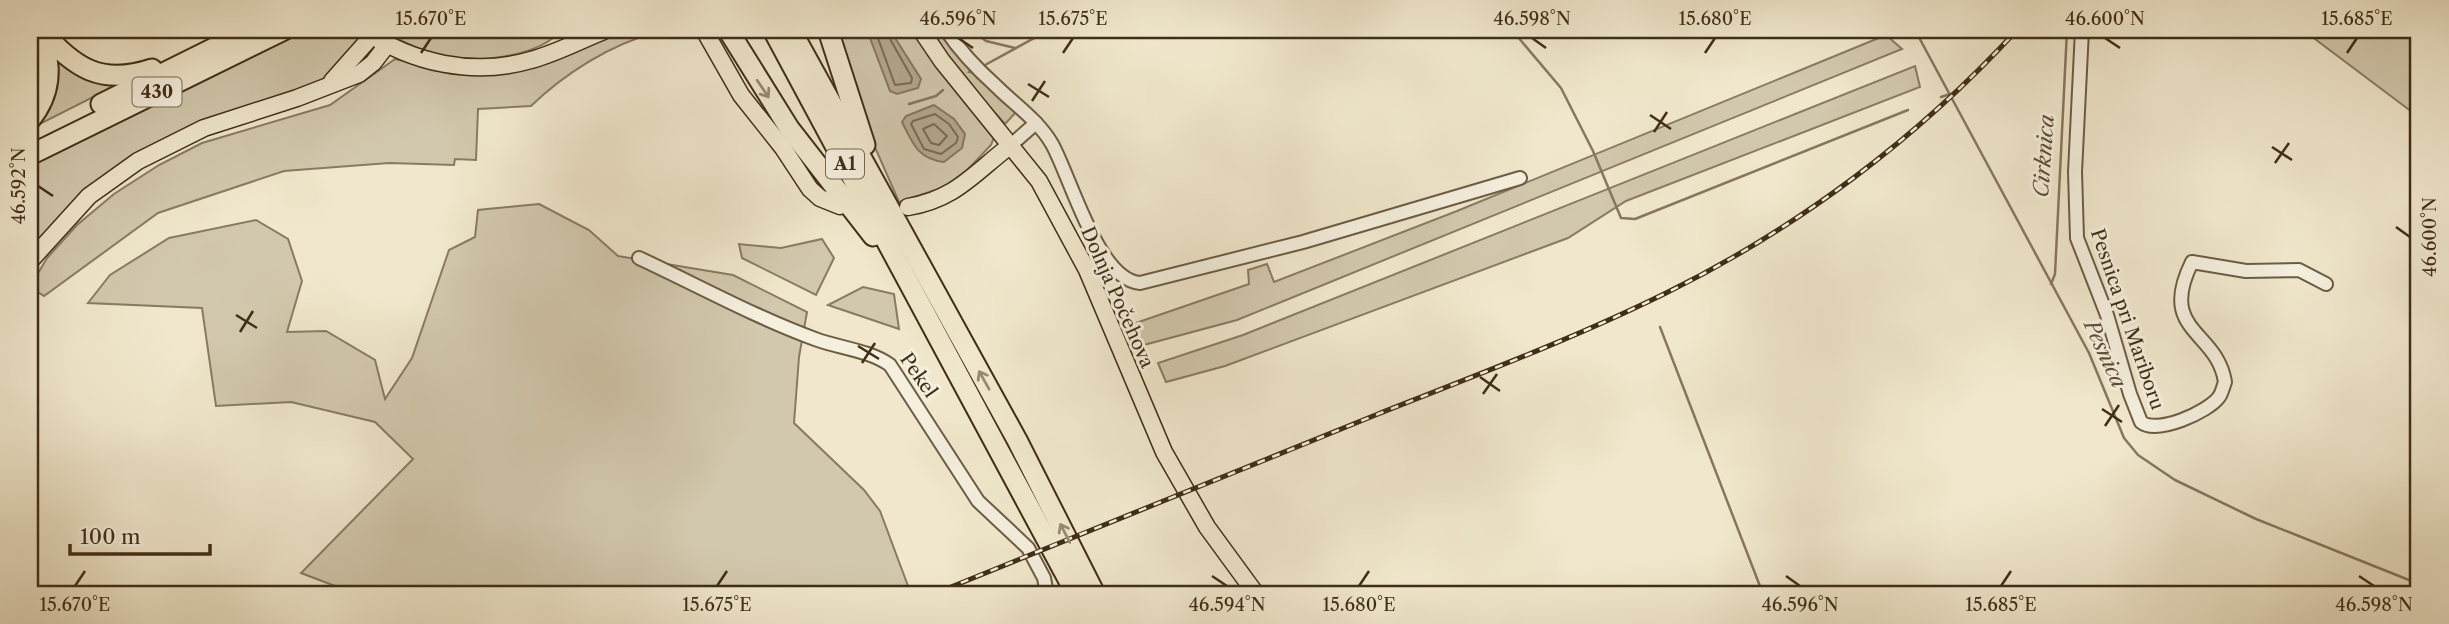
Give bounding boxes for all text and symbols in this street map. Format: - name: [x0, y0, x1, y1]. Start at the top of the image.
- text: 15.670°E: [395, 8, 467, 30]
- text: 46.596°N: [919, 8, 997, 30]
- text: 15.675°E: [1038, 8, 1108, 30]
- text: 46.598°N: [1493, 8, 1571, 30]
- text: 15.680°E: [1678, 8, 1752, 30]
- text: 46.600°N: [2065, 8, 2145, 30]
- text: 15.685°E: [2321, 8, 2393, 30]
- road number: 430: [132, 78, 182, 106]
- one-way arrow: [756, 78, 770, 98]
- water label: Cirknica: [2028, 113, 2059, 198]
- text: 46.592°N: [8, 147, 30, 225]
- road number: A1: [826, 149, 864, 178]
- text: 46.600°N: [2419, 197, 2441, 277]
- street label: Dolnja Počehova: [1076, 223, 1159, 371]
- street label: Pesnica pri Mariboru: [2086, 225, 2170, 413]
- water label: Pesnica: [2078, 316, 2132, 392]
- street label: Pekel: [895, 349, 942, 402]
- one-way arrow: [977, 370, 990, 391]
- scale bar: [70, 512, 210, 556]
- one-way arrow: [1057, 523, 1071, 544]
- text: 100 m: [80, 524, 141, 549]
- text: 15.670°E: [39, 594, 111, 616]
- text: 15.675°E: [682, 594, 752, 616]
- text: 46.594°N: [1188, 594, 1266, 616]
- text: 15.680°E: [1322, 594, 1396, 616]
- text: 46.596°N: [1761, 594, 1839, 616]
- text: 15.685°E: [1965, 594, 2037, 616]
- text: 46.598°N: [2335, 594, 2413, 616]

